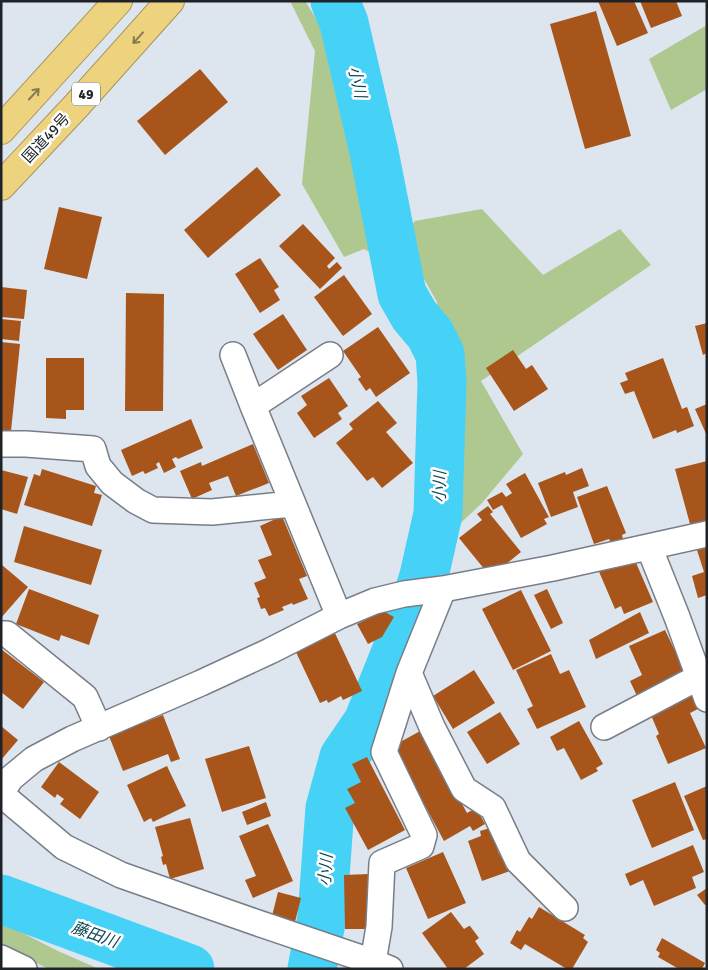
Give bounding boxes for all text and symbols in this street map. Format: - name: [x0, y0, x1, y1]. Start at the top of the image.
- one-way arrow: [132, 31, 143, 44]
- water label: 小川: [344, 64, 371, 102]
- road number: 49: [72, 82, 100, 106]
- one-way arrow: [28, 87, 40, 100]
- street label: 国道49号: [19, 109, 73, 167]
- water label: 小川: [430, 469, 450, 503]
- water label: 小川: [315, 851, 337, 887]
- water label: 藤田川: [69, 917, 123, 953]

